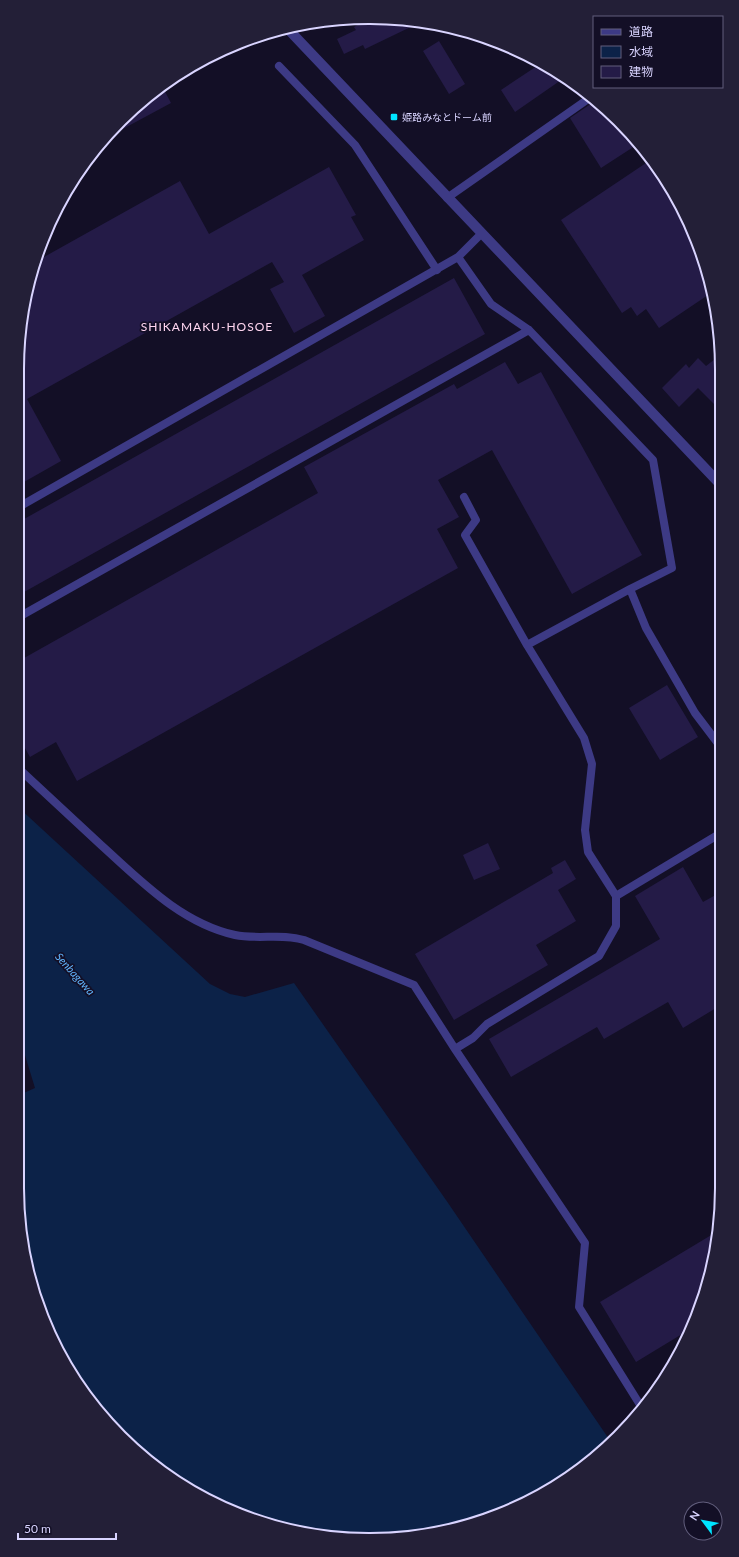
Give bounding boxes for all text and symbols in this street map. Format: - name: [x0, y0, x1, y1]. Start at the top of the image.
- legend: [593, 16, 723, 88]
- text: 道路: [629, 24, 653, 39]
- text: 水域: [629, 44, 653, 59]
- text: 建物: [629, 64, 653, 79]
- place label: 姫路みなとドーム前: [402, 111, 492, 123]
- marker: 姫路みなとドーム前: [389, 112, 399, 122]
- district label: SHIKAMAKU-HOSOE: [141, 319, 273, 334]
- water label: Senbagawa: [53, 950, 98, 998]
- north arrow: [683, 1501, 723, 1541]
- text: N: [686, 1508, 702, 1522]
- scale bar: [18, 1515, 116, 1541]
- text: 50 m: [24, 1521, 51, 1536]

